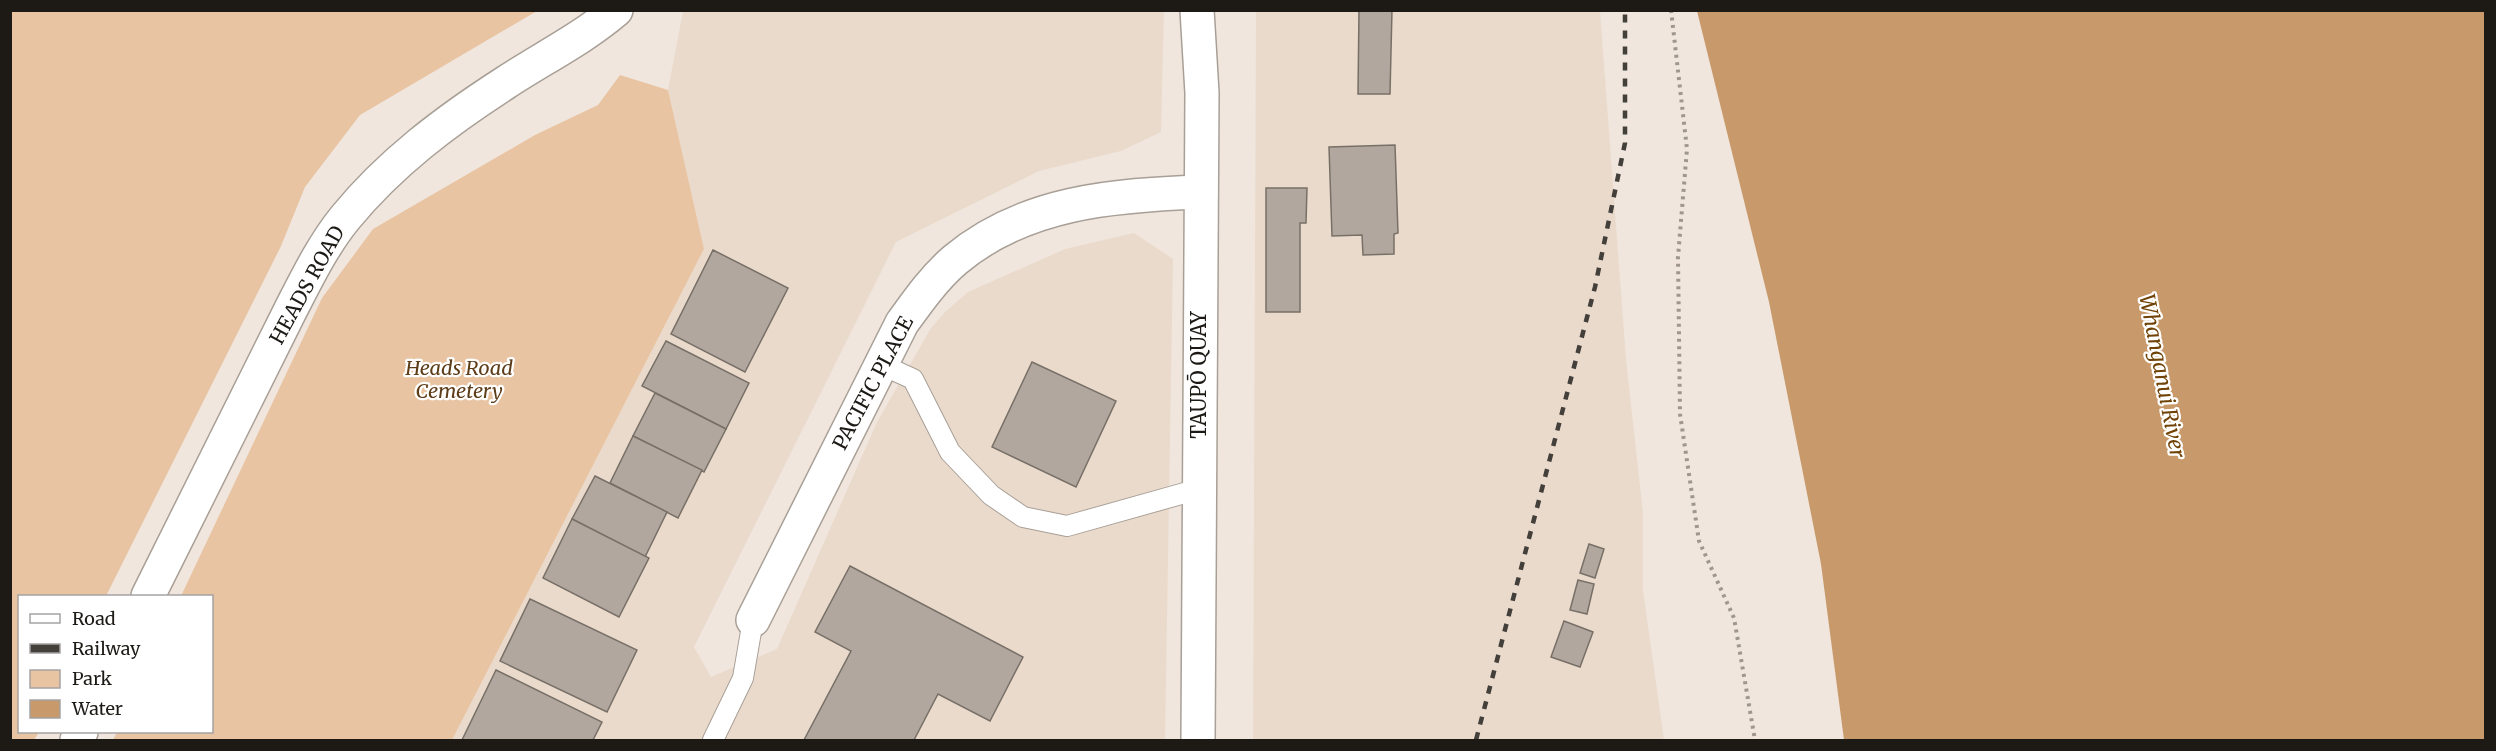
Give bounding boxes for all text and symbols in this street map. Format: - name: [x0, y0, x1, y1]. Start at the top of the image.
- street label: HEADS ROAD: [264, 221, 349, 348]
- water label: Whanganui River: [2133, 292, 2192, 461]
- street label: TAUPŌ QUAY: [1186, 310, 1211, 439]
- street label: PACIFIC PLACE: [827, 311, 918, 454]
- park label: Heads Road Cemetery: [404, 355, 513, 403]
- legend: [18, 595, 213, 733]
- text: Road: [72, 607, 116, 630]
- text: Railway: [72, 637, 141, 660]
- text: Park: [72, 667, 113, 690]
- text: Water: [71, 697, 123, 720]

